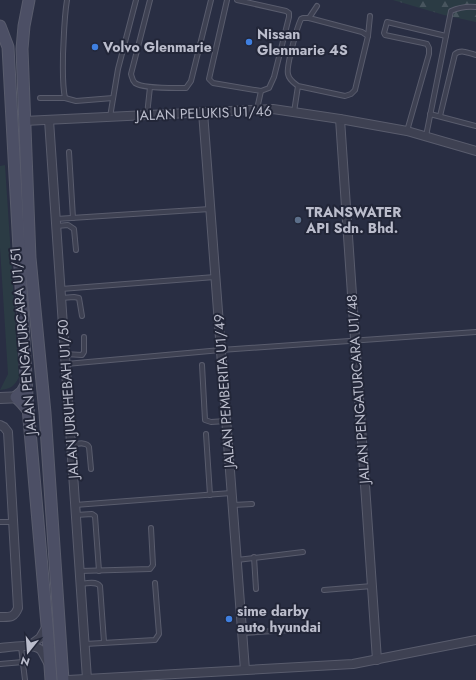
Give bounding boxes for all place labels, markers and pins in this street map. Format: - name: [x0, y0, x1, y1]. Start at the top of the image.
- place label: Nissan Glenmarie 4S: [257, 24, 348, 60]
- place label: Volvo Glenmarie: [102, 37, 212, 57]
- marker: Nissan Glenmarie 4S: [244, 37, 254, 47]
- marker: Volvo Glenmarie: [90, 42, 100, 52]
- place label: TRANSWATER API Sdn. Bhd.: [305, 202, 401, 238]
- marker: TRANSWATER API Sdn. Bhd.: [293, 215, 303, 225]
- place label: sime darby auto hyundai: [237, 601, 321, 637]
- marker: sime darby auto hyundai: [224, 614, 234, 624]

